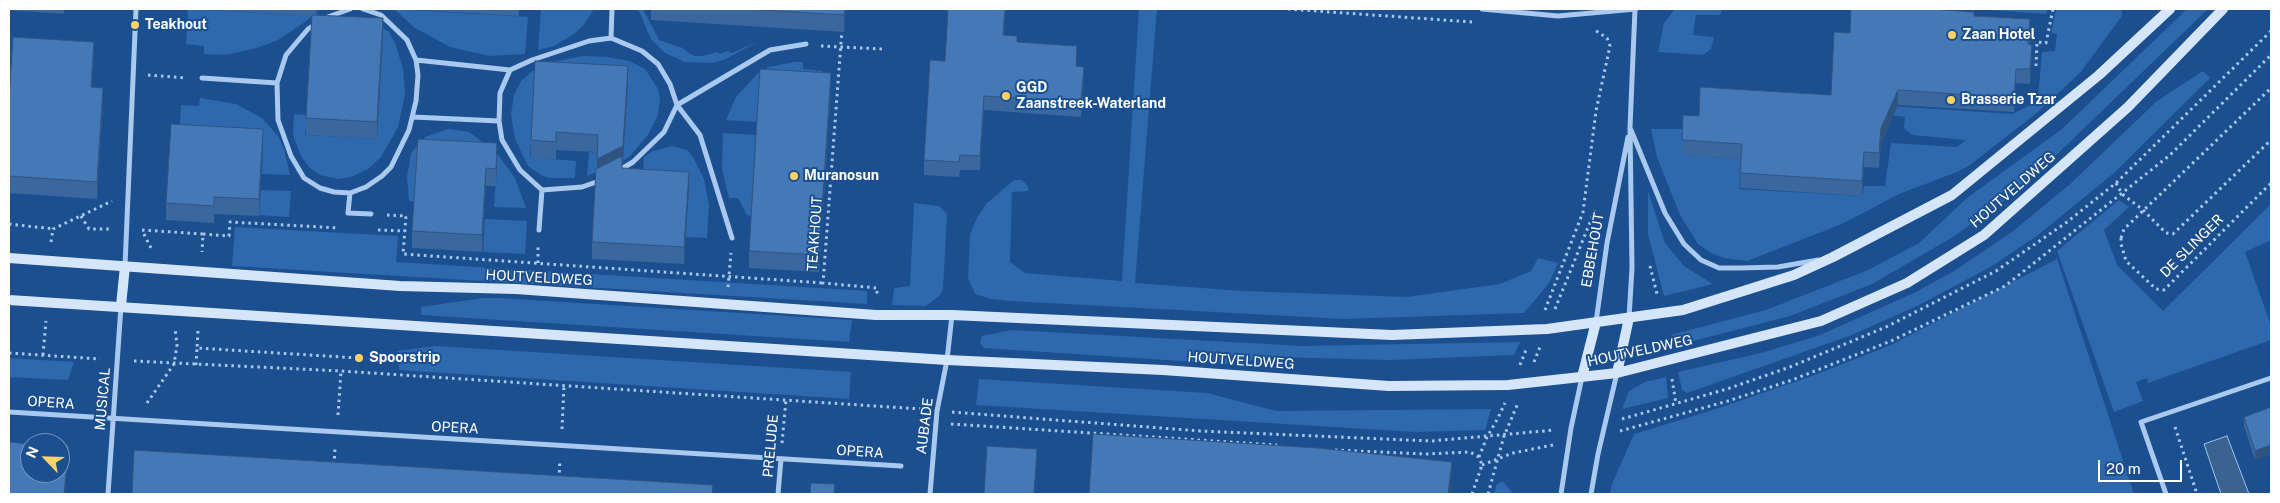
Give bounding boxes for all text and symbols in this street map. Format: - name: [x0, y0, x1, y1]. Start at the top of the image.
- place label: Teakhout: [145, 17, 207, 33]
- marker: Teakhout: [129, 19, 141, 31]
- place label: Zaan Hotel: [1962, 27, 2035, 43]
- marker: Zaan Hotel: [1946, 29, 1958, 41]
- place label: GGD Zaanstreek-Waterland: [1016, 80, 1166, 112]
- marker: GGD Zaanstreek-Waterland: [1000, 90, 1012, 102]
- place label: Brasserie Tzar: [1961, 92, 2056, 108]
- marker: Brasserie Tzar: [1945, 94, 1957, 106]
- street label: HOUTVELDWEG: [1967, 148, 2059, 232]
- place label: Muranosun: [804, 168, 879, 184]
- marker: Muranosun: [788, 170, 800, 182]
- street label: TEAKHOUT: [804, 196, 826, 272]
- street label: EBBEHOUT: [1578, 211, 1608, 289]
- street label: DE SLINGER: [2157, 211, 2227, 281]
- street label: HOUTVELDWEG: [485, 267, 593, 289]
- street label: HOUTVELDWEG: [1586, 332, 1694, 370]
- street label: HOUTVELDWEG: [1187, 349, 1295, 373]
- place label: Spoorstrip: [369, 350, 440, 366]
- marker: Spoorstrip: [353, 352, 365, 364]
- street label: MUSICAL: [92, 367, 114, 431]
- street label: OPERA: [27, 393, 75, 413]
- street label: AUBADE: [913, 397, 937, 455]
- street label: PRELUDE: [760, 414, 782, 478]
- street label: OPERA: [431, 418, 479, 438]
- north arrow: [20, 433, 70, 483]
- street label: OPERA: [836, 442, 884, 462]
- text: N: [23, 444, 42, 461]
- scale bar: [2100, 450, 2184, 482]
- text: 20 m: [2106, 460, 2141, 477]

